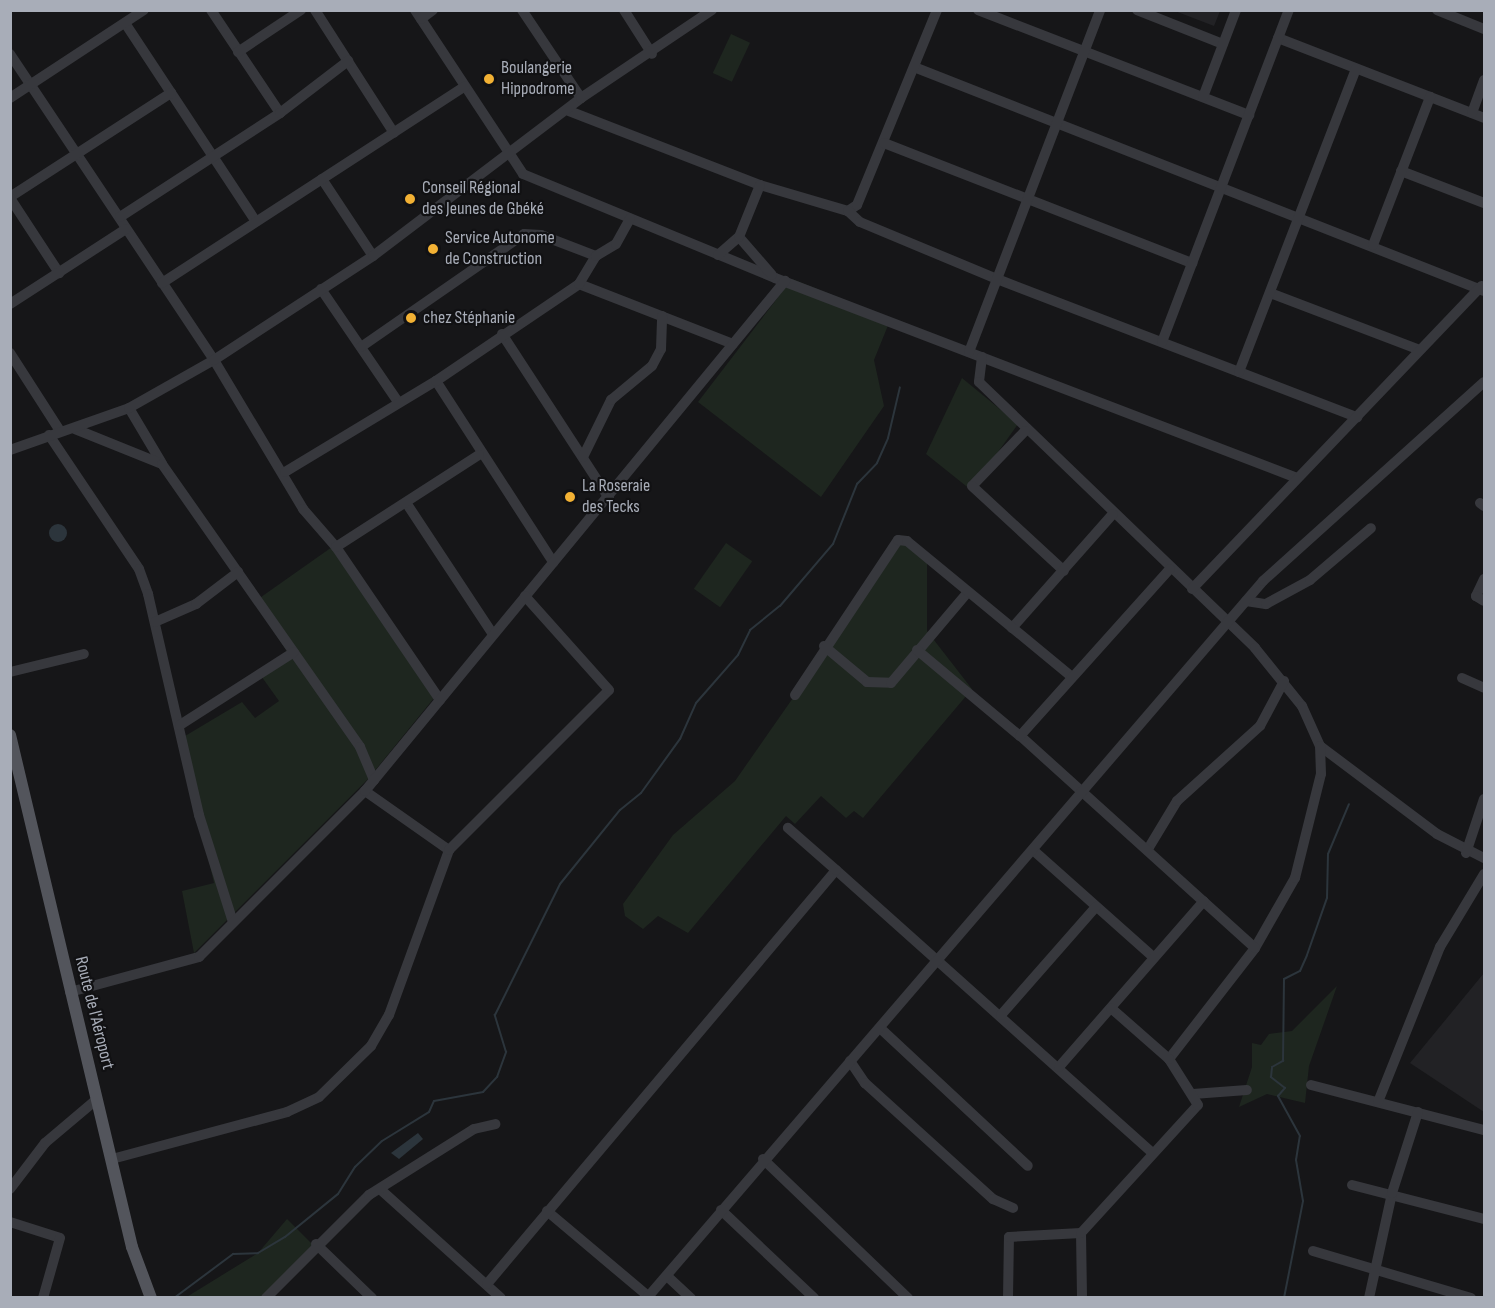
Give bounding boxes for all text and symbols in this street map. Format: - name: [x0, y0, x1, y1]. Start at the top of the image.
- place label: Boulangerie Hippodrome: [501, 58, 575, 100]
- marker: Boulangerie Hippodrome: [482, 72, 496, 86]
- place label: Conseil Régional des Jeunes de Gbéké: [422, 178, 544, 220]
- marker: Conseil Régional des Jeunes de Gbéké: [403, 192, 417, 206]
- place label: Service Autonome de Construction: [445, 228, 555, 270]
- marker: Service Autonome de Construction: [426, 242, 440, 256]
- place label: chez Stéphanie: [423, 307, 515, 329]
- marker: chez Stéphanie: [404, 311, 418, 325]
- place label: La Roseraie des Tecks: [582, 476, 650, 518]
- marker: La Roseraie des Tecks: [563, 490, 577, 504]
- street label: Route de l'Aéroport: [70, 954, 118, 1072]

